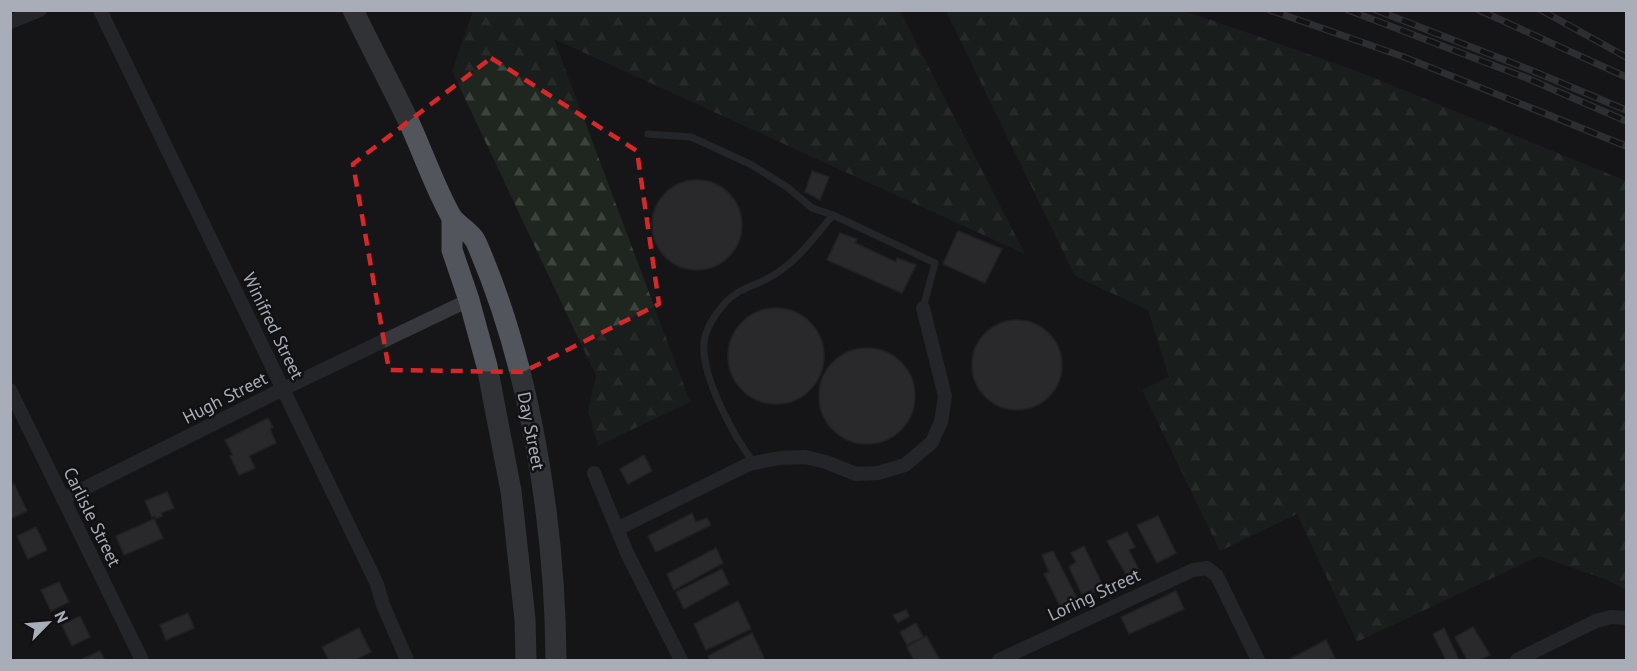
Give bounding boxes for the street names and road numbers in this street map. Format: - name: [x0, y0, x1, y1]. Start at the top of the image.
- street label: Winifred Street: [238, 269, 309, 383]
- street label: Hugh Street: [179, 366, 271, 429]
- street label: Day Street: [513, 390, 550, 472]
- street label: Carlisle Street: [58, 463, 126, 570]
- street label: Loring Street: [1044, 563, 1144, 626]

